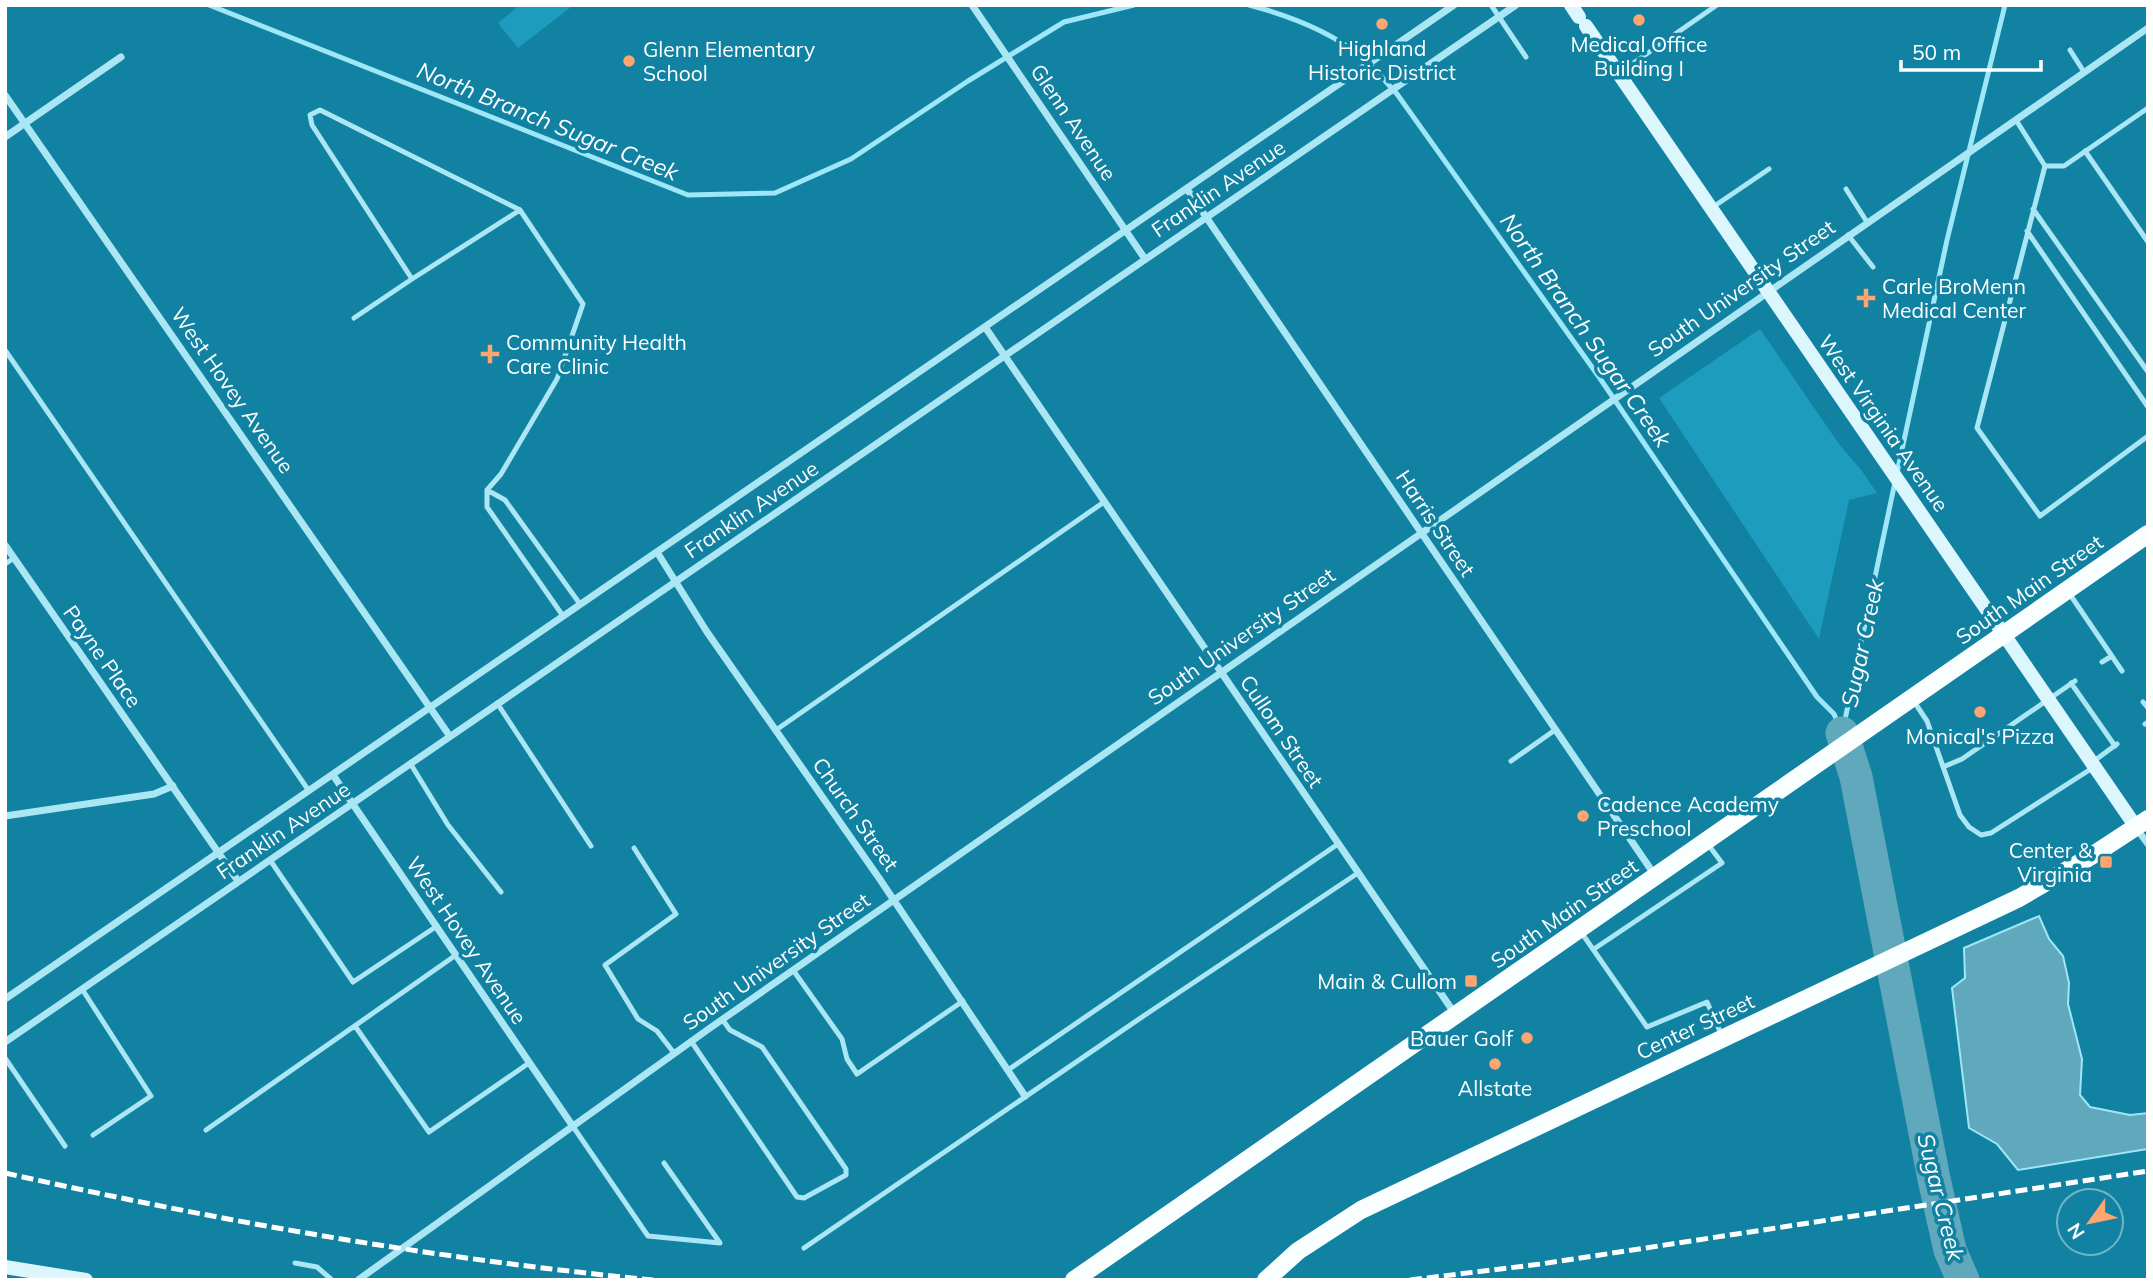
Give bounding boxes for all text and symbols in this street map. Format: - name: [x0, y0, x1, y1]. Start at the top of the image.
- marker: Medical Office Building I: [1631, 12, 1647, 28]
- marker: Highland Historic District: [1374, 16, 1390, 32]
- scale bar: [1901, 28, 2041, 72]
- place label: Medical Office Building I: [1570, 31, 1708, 81]
- place label: Highland Historic District: [1308, 35, 1456, 85]
- place label: Glenn Elementary School: [643, 36, 815, 86]
- text: 50 m: [1912, 39, 1961, 65]
- marker: Glenn Elementary School: [621, 53, 637, 69]
- water label: North Branch Sugar Creek: [413, 55, 684, 187]
- street label: Glenn Avenue: [1025, 59, 1123, 185]
- street label: Franklin Avenue: [1146, 134, 1290, 242]
- water label: North Branch Sugar Creek: [1494, 207, 1679, 454]
- street label: South University Street: [1642, 214, 1840, 362]
- place label: Carle BroMenn Medical Center: [1882, 273, 2026, 323]
- marker: Carle BroMenn Medical Center: [1856, 288, 1876, 308]
- street label: West Hovey Avenue: [166, 302, 300, 478]
- place label: Community Health Care Clinic: [506, 329, 687, 379]
- street label: West Virginia Avenue: [1813, 330, 1955, 516]
- marker: Community Health Care Clinic: [480, 344, 500, 364]
- street label: Franklin Avenue: [679, 455, 823, 563]
- street label: Harris Street: [1391, 465, 1481, 581]
- street label: South Main Street: [1950, 529, 2108, 649]
- street label: South University Street: [1142, 562, 1340, 710]
- water label: Sugar Creek: [1834, 575, 1890, 710]
- street label: Payne Place: [58, 600, 148, 712]
- street label: Cullom Street: [1235, 670, 1329, 792]
- marker: Monical's Pizza: [1972, 704, 1988, 720]
- place label: Monical's Pizza: [1906, 723, 2054, 749]
- street label: Church Street: [807, 752, 905, 876]
- street label: Franklin Avenue: [211, 776, 355, 884]
- place label: Cadence Academy Preschool: [1597, 791, 1779, 841]
- marker: Cadence Academy Preschool: [1575, 808, 1591, 824]
- place label: Center & Virginia: [2009, 837, 2093, 887]
- street label: West Hovey Avenue: [401, 851, 533, 1029]
- street label: South Main Street: [1485, 853, 1643, 973]
- marker: Center & Virginia: [2098, 854, 2114, 870]
- street label: South University Street: [677, 887, 875, 1035]
- place label: Main & Cullom: [1317, 968, 1457, 994]
- marker: Main & Cullom: [1463, 973, 1479, 989]
- street label: Center Street: [1632, 987, 1758, 1065]
- place label: Bauer Golf: [1410, 1025, 1514, 1051]
- marker: Bauer Golf: [1519, 1030, 1535, 1046]
- marker: Allstate: [1487, 1056, 1503, 1072]
- place label: Allstate: [1458, 1075, 1532, 1101]
- water label: Sugar Creek: [1911, 1130, 1971, 1265]
- north arrow: [2055, 1187, 2125, 1257]
- text: N: [2062, 1219, 2090, 1244]

